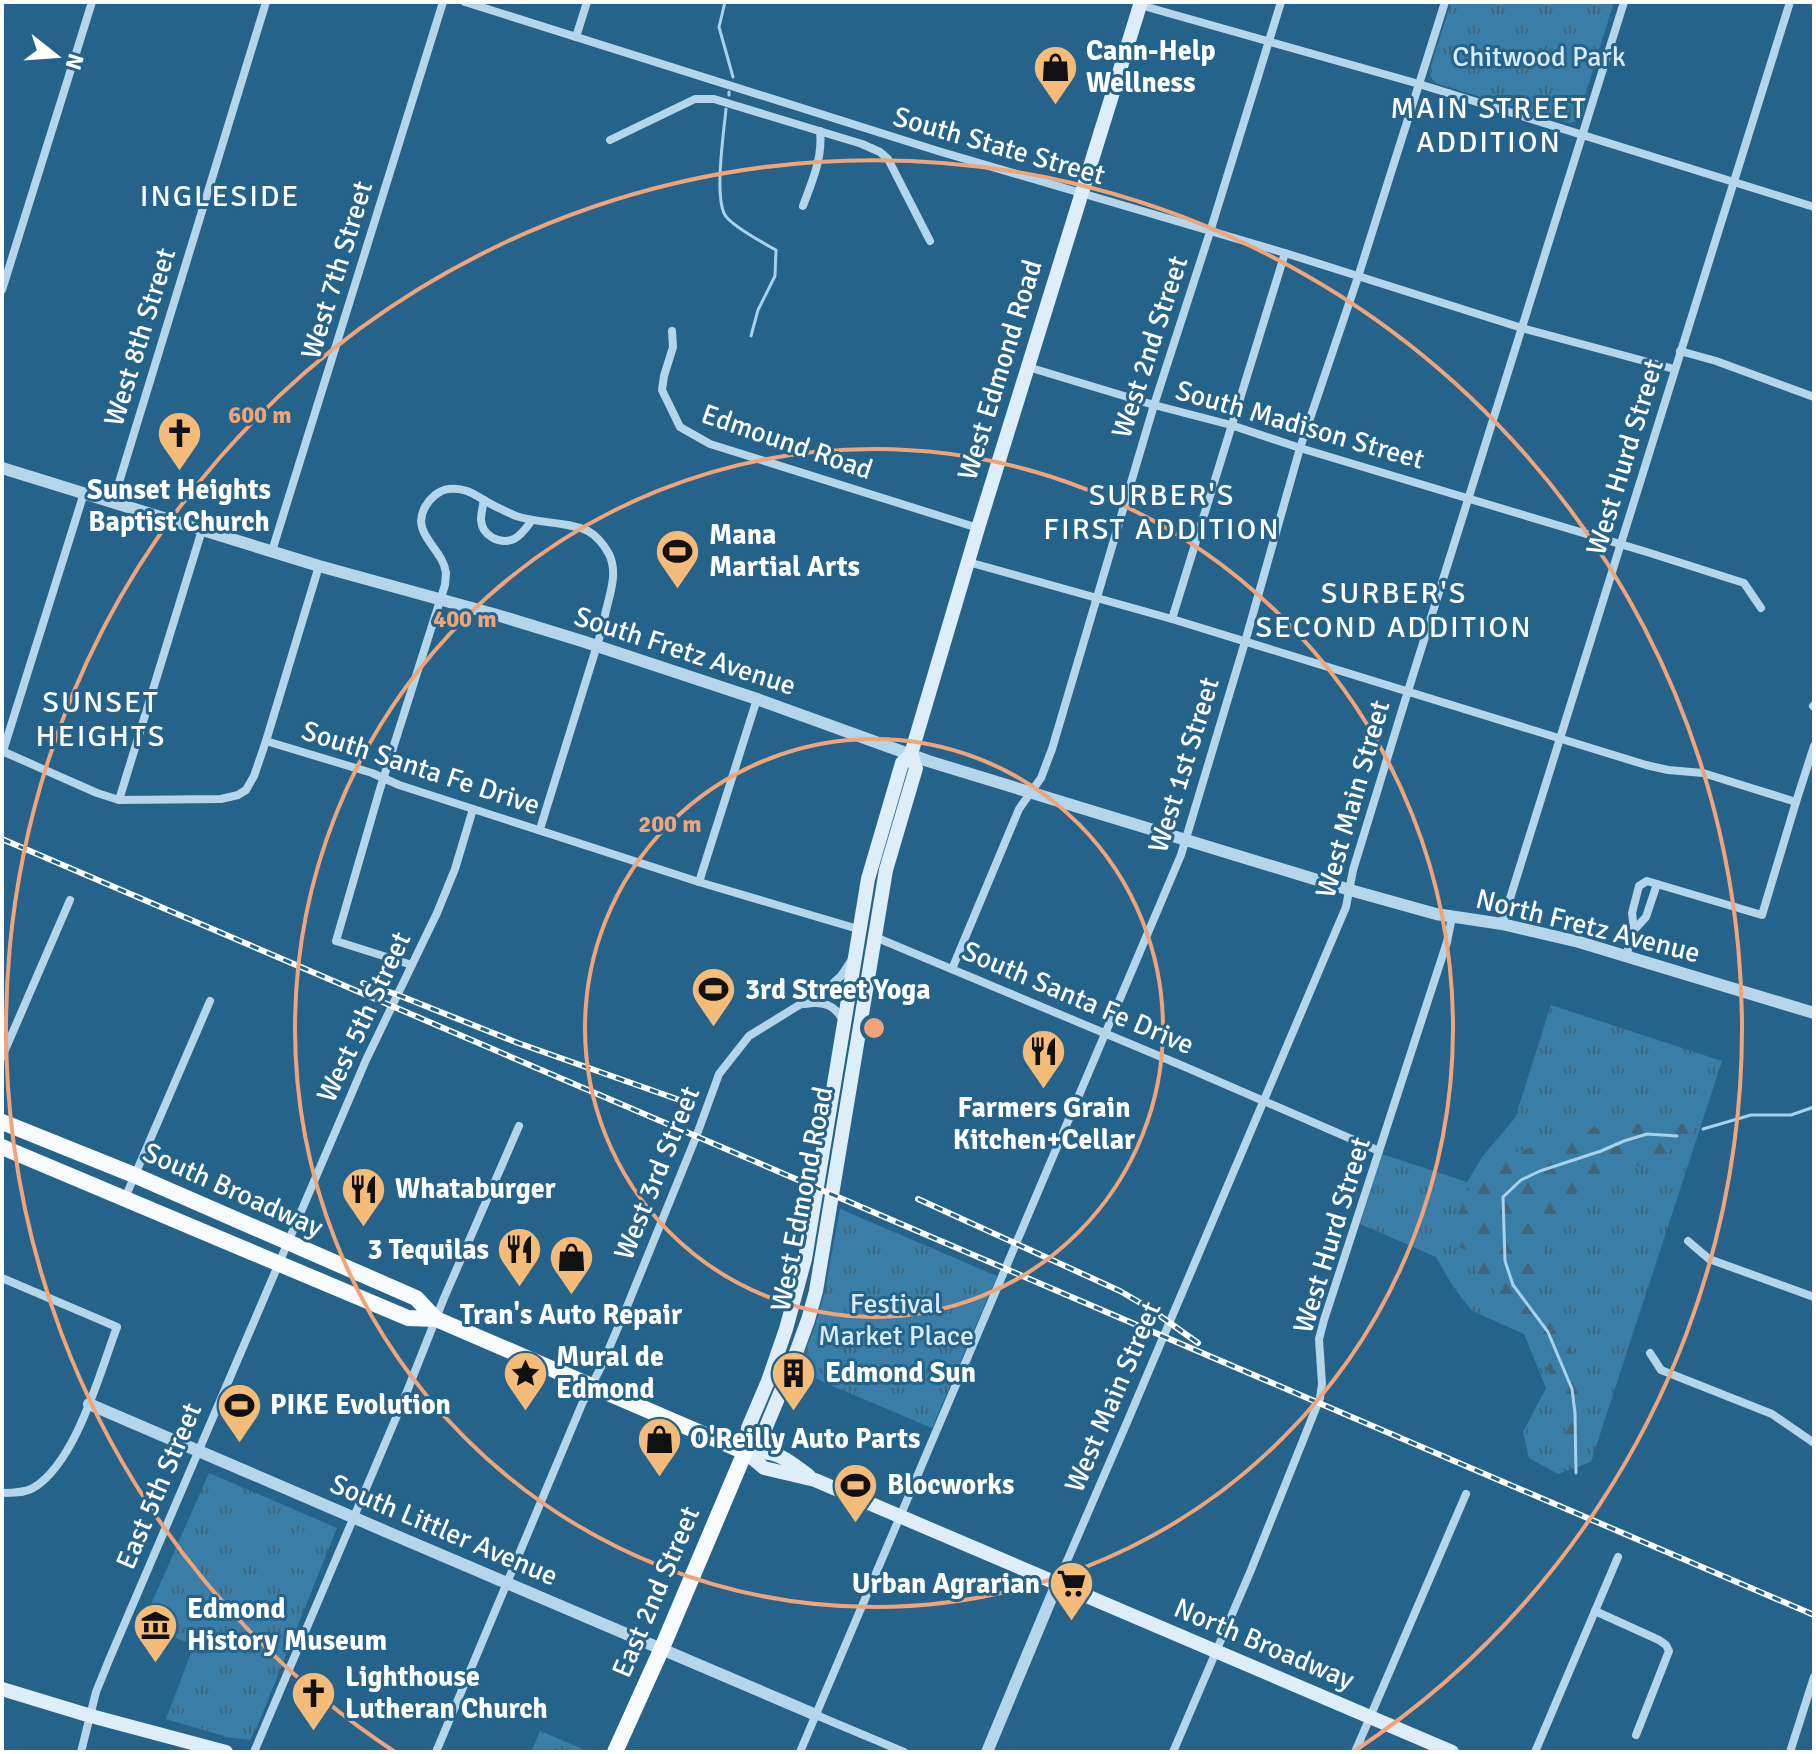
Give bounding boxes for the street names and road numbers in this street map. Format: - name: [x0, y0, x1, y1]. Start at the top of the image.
- street label: South State Street: [889, 100, 1109, 193]
- street label: West 7th Street: [294, 177, 380, 363]
- street label: West 8th Street: [97, 244, 183, 430]
- street label: West 2nd Street: [1105, 252, 1195, 442]
- street label: West Edmond Road: [950, 256, 1050, 484]
- street label: West Hurd Street: [1579, 355, 1671, 559]
- street label: South Madison Street: [1172, 373, 1428, 477]
- street label: Edmound Road: [697, 397, 877, 487]
- street label: South Fretz Avenue: [570, 599, 800, 703]
- street label: West 1st Street: [1141, 673, 1227, 857]
- street label: West Main Street: [1309, 696, 1397, 902]
- street label: South Santa Fe Drive: [298, 713, 544, 823]
- street label: North Fretz Avenue: [1472, 882, 1704, 970]
- street label: West 5th Street: [310, 926, 418, 1108]
- street label: South Santa Fe Drive: [957, 934, 1199, 1062]
- street label: West 3rd Street: [607, 1081, 707, 1265]
- street label: West Edmond Road: [764, 1084, 840, 1314]
- street label: West Hurd Street: [1286, 1133, 1378, 1337]
- street label: South Broadway: [138, 1135, 328, 1245]
- street label: West Main Street: [1058, 1296, 1169, 1497]
- street label: East 5th Street: [109, 1398, 209, 1574]
- street label: South Littler Avenue: [325, 1467, 563, 1593]
- street label: East 2nd Street: [605, 1501, 707, 1683]
- street label: North Broadway: [1169, 1591, 1359, 1697]

